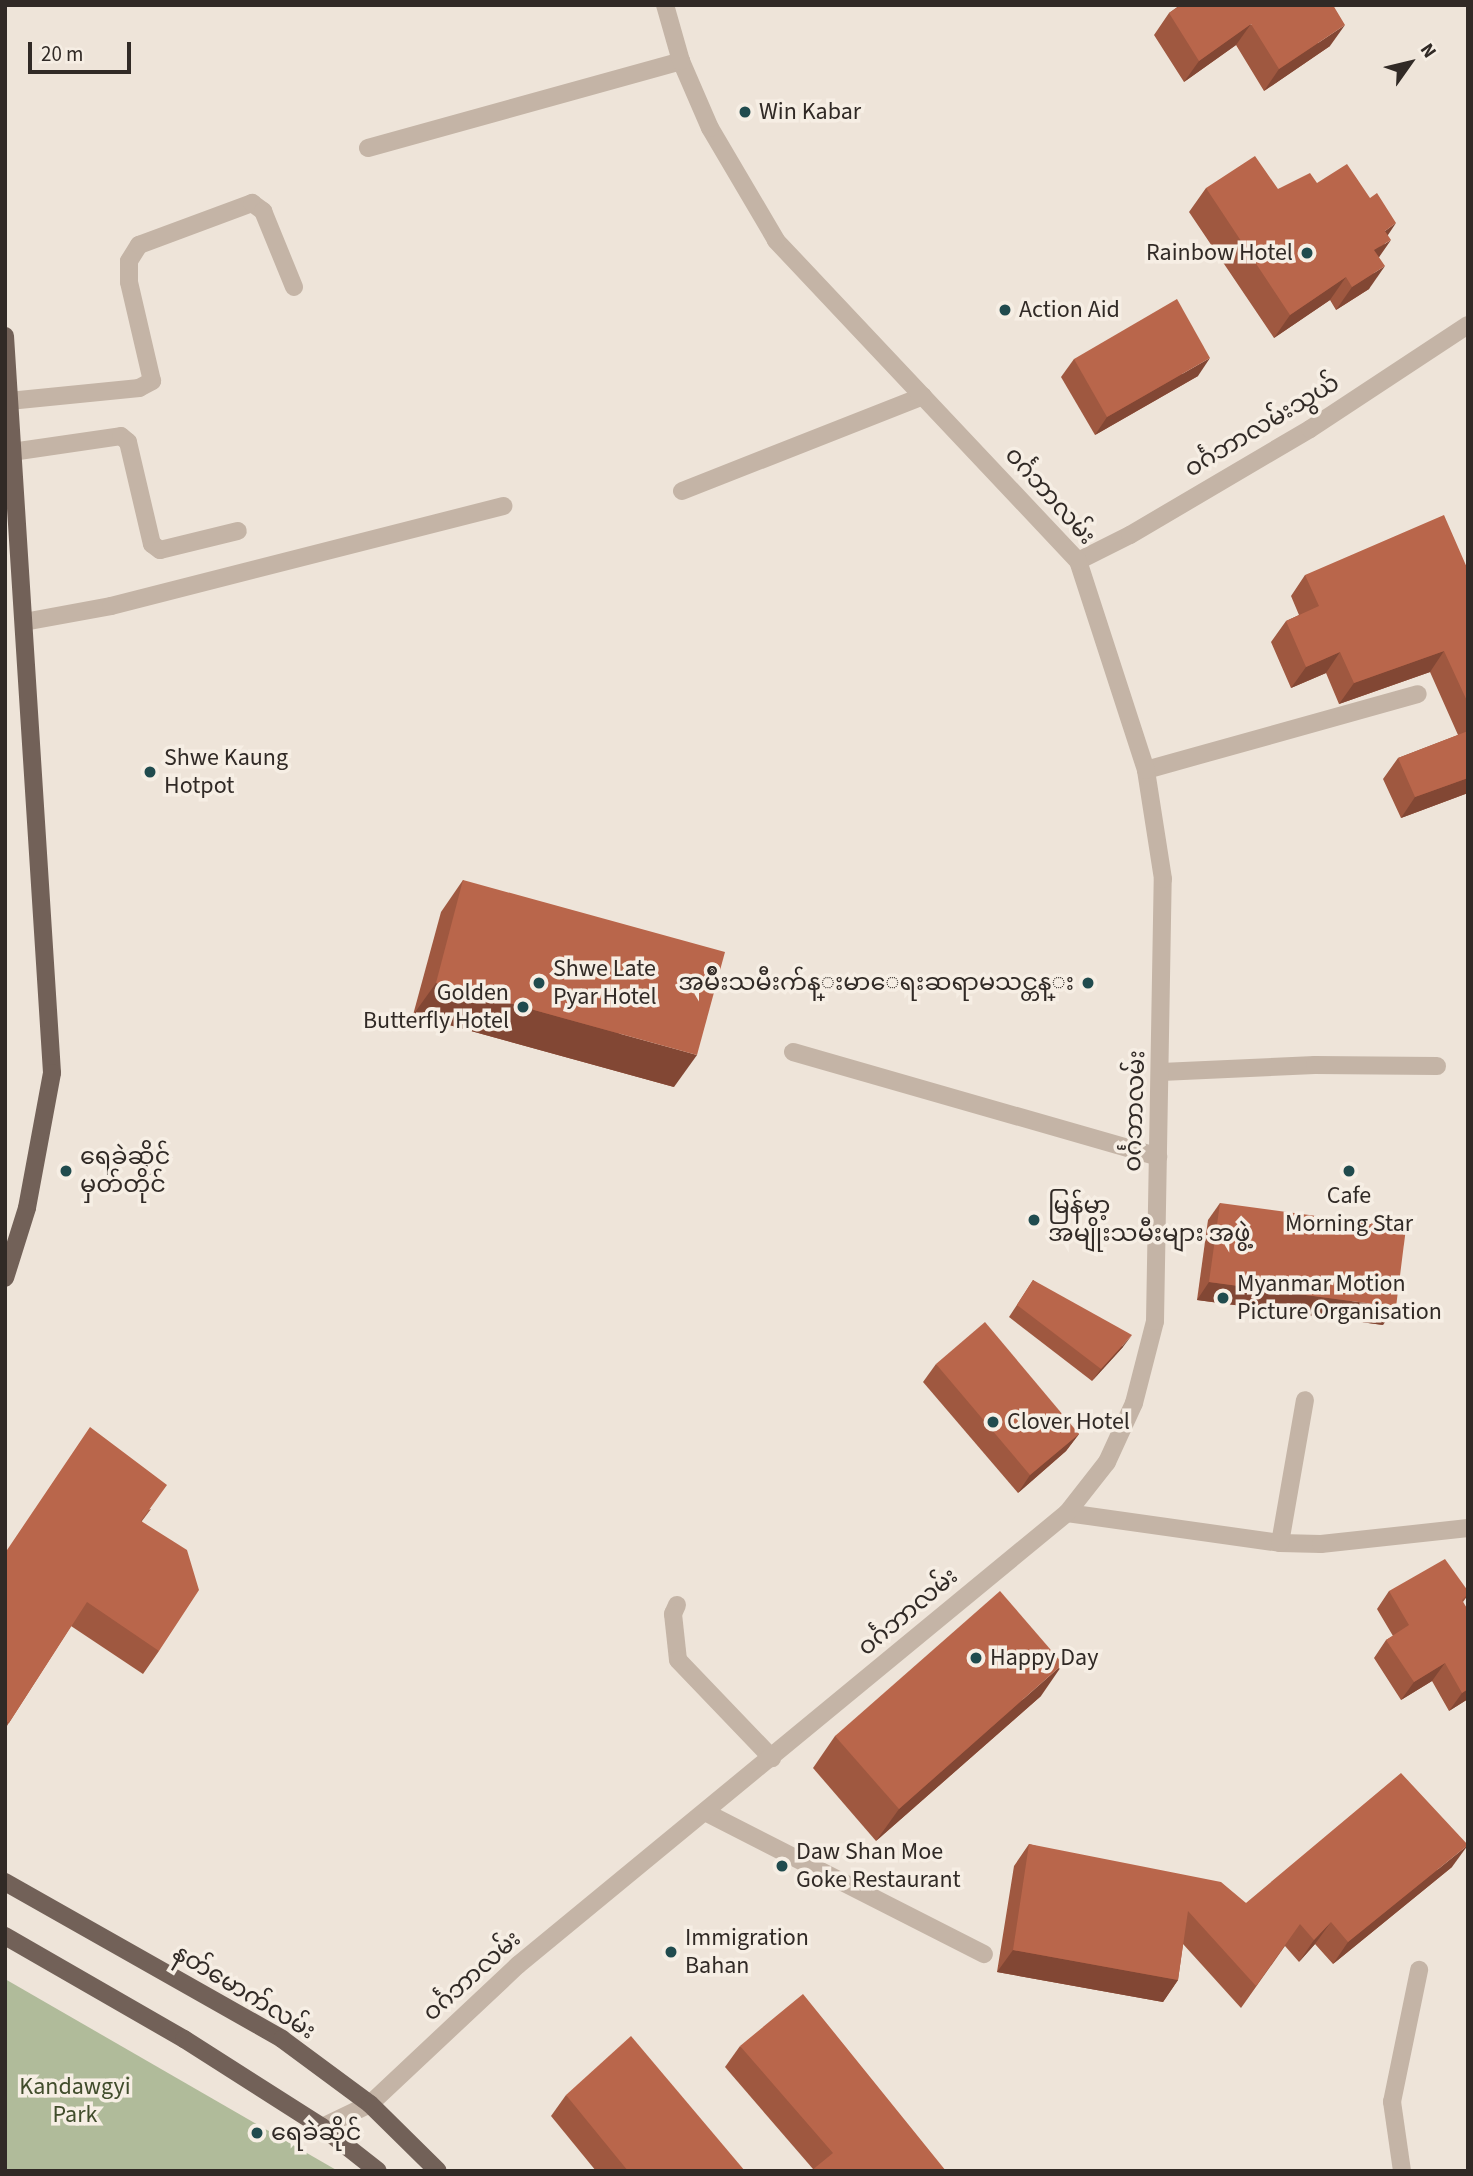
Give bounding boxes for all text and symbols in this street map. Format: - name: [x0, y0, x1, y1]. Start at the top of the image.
- scale bar: [32, 28, 135, 72]
- north arrow: [1375, 28, 1445, 98]
- text: N: [1413, 38, 1443, 64]
- text: 20 m: [41, 39, 83, 69]
- place label: Win Kabar: [759, 98, 861, 126]
- marker: Win Kabar: [737, 104, 753, 120]
- place label: Rainbow Hotel: [1146, 239, 1293, 267]
- marker: Rainbow Hotel: [1299, 245, 1315, 261]
- place label: Action Aid: [1019, 296, 1120, 324]
- marker: Action Aid: [997, 302, 1013, 318]
- street label: ဝင်္ဂဘာလမ်းသွယ်: [1179, 368, 1345, 484]
- street label: ဝင်္ဂဘာလမ်း: [999, 441, 1101, 551]
- place label: Shwe Kaung Hotpot: [164, 744, 288, 800]
- marker: Shwe Kaung Hotpot: [142, 764, 158, 780]
- place label: Shwe Late Pyar Hotel: [553, 955, 657, 1011]
- place label: အမ်ိဳးသမီးက်န္းမာေရးဆရာမသင္တန္း: [678, 969, 1074, 997]
- marker: Shwe Late Pyar Hotel: [531, 975, 547, 991]
- marker: အမ်ိဳးသမီးက်န္းမာေရးဆရာမသင္တန္း: [1080, 975, 1096, 991]
- place label: Golden Butterfly Hotel: [363, 979, 509, 1035]
- marker: Golden Butterfly Hotel: [515, 999, 531, 1015]
- street label: ဝင်္ဂဘာလမ်း: [1118, 1050, 1152, 1172]
- place label: ရေခဲဆိုင် မှတ်တိုင်: [80, 1143, 170, 1199]
- marker: ရေခဲဆိုင် မှတ်တိုင်: [58, 1163, 74, 1179]
- marker: Cafe Morning Star: [1341, 1163, 1357, 1179]
- place label: Cafe Morning Star: [1285, 1182, 1413, 1238]
- place label: မြန်မာ့ အမျိုးသမီးများ အဖွဲ့: [1048, 1192, 1250, 1248]
- marker: မြန်မာ့ အမျိုးသမီးများ အဖွဲ့: [1026, 1212, 1042, 1228]
- place label: Myanmar Motion Picture Organisation: [1237, 1270, 1442, 1326]
- marker: Myanmar Motion Picture Organisation: [1215, 1290, 1231, 1306]
- place label: Clover Hotel: [1007, 1408, 1130, 1436]
- marker: Clover Hotel: [985, 1414, 1001, 1430]
- street label: ဝင်္ဂဘာလမ်း: [852, 1562, 964, 1662]
- place label: Happy Day: [990, 1644, 1098, 1672]
- marker: Happy Day: [968, 1650, 984, 1666]
- place label: Daw Shan Moe Goke Restaurant: [796, 1838, 961, 1894]
- marker: Daw Shan Moe Goke Restaurant: [774, 1858, 790, 1874]
- place label: Immigration Bahan: [685, 1924, 809, 1980]
- street label: ဝင်္ဂဘာလမ်း: [417, 1925, 527, 2027]
- street label: နတ်မောက်လမ်း: [168, 1938, 320, 2046]
- marker: Immigration Bahan: [663, 1944, 679, 1960]
- park label: Kandawgyi Park: [19, 2073, 131, 2129]
- place label: ရေခဲဆိုင်: [271, 2119, 361, 2147]
- marker: ရေခဲဆိုင်: [249, 2125, 265, 2141]

